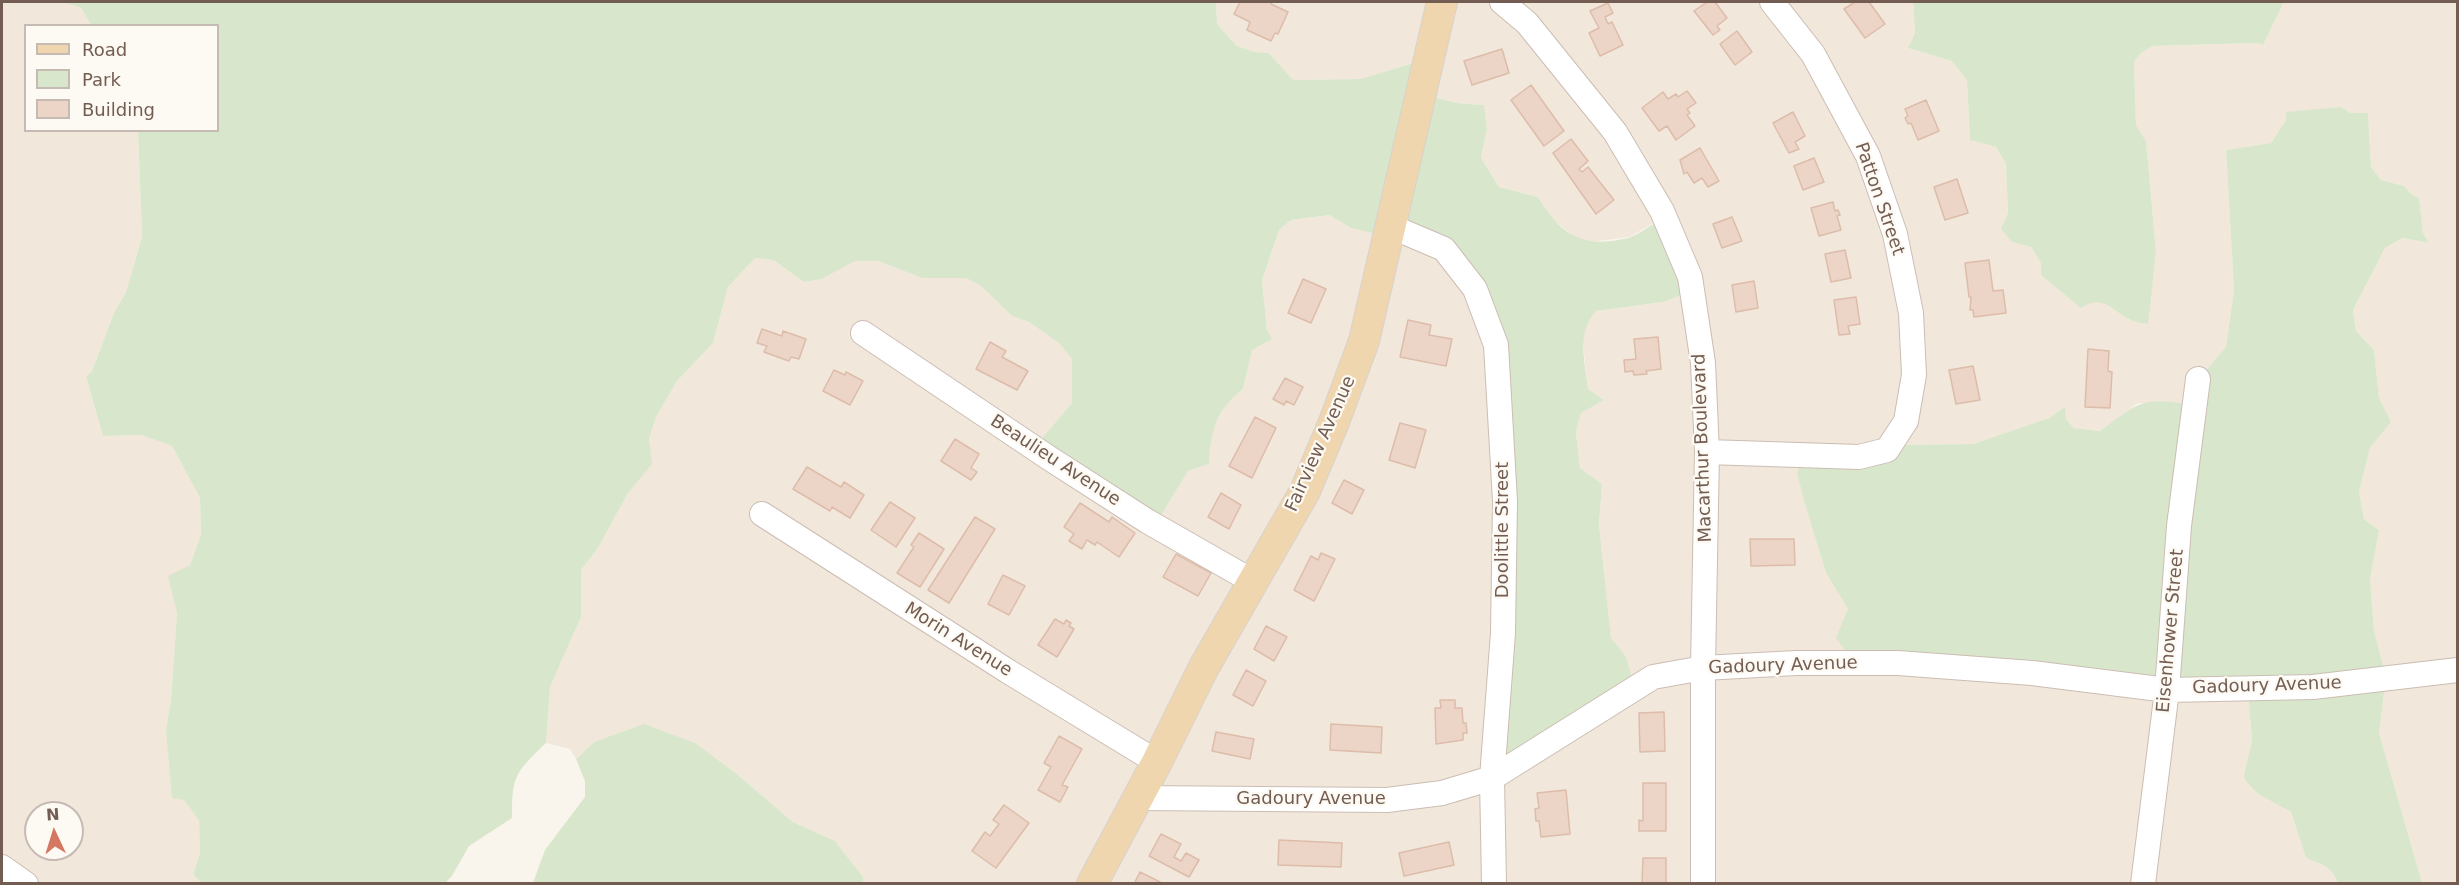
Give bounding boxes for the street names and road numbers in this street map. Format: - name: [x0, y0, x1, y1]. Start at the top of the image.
- street label: Patton Street: [1850, 140, 1908, 258]
- street label: Macarthur Boulevard: [1689, 353, 1717, 543]
- street label: Fairview Avenue: [1281, 373, 1361, 515]
- street label: Beaulieu Avenue: [986, 411, 1124, 511]
- street label: Doolittle Street: [1492, 462, 1514, 598]
- street label: Eisenhower Street: [2153, 548, 2189, 714]
- street label: Morin Avenue: [900, 598, 1016, 682]
- street label: Gadoury Avenue: [1708, 653, 1858, 679]
- street label: Gadoury Avenue: [2192, 673, 2342, 699]
- street label: Gadoury Avenue: [1236, 788, 1386, 810]

